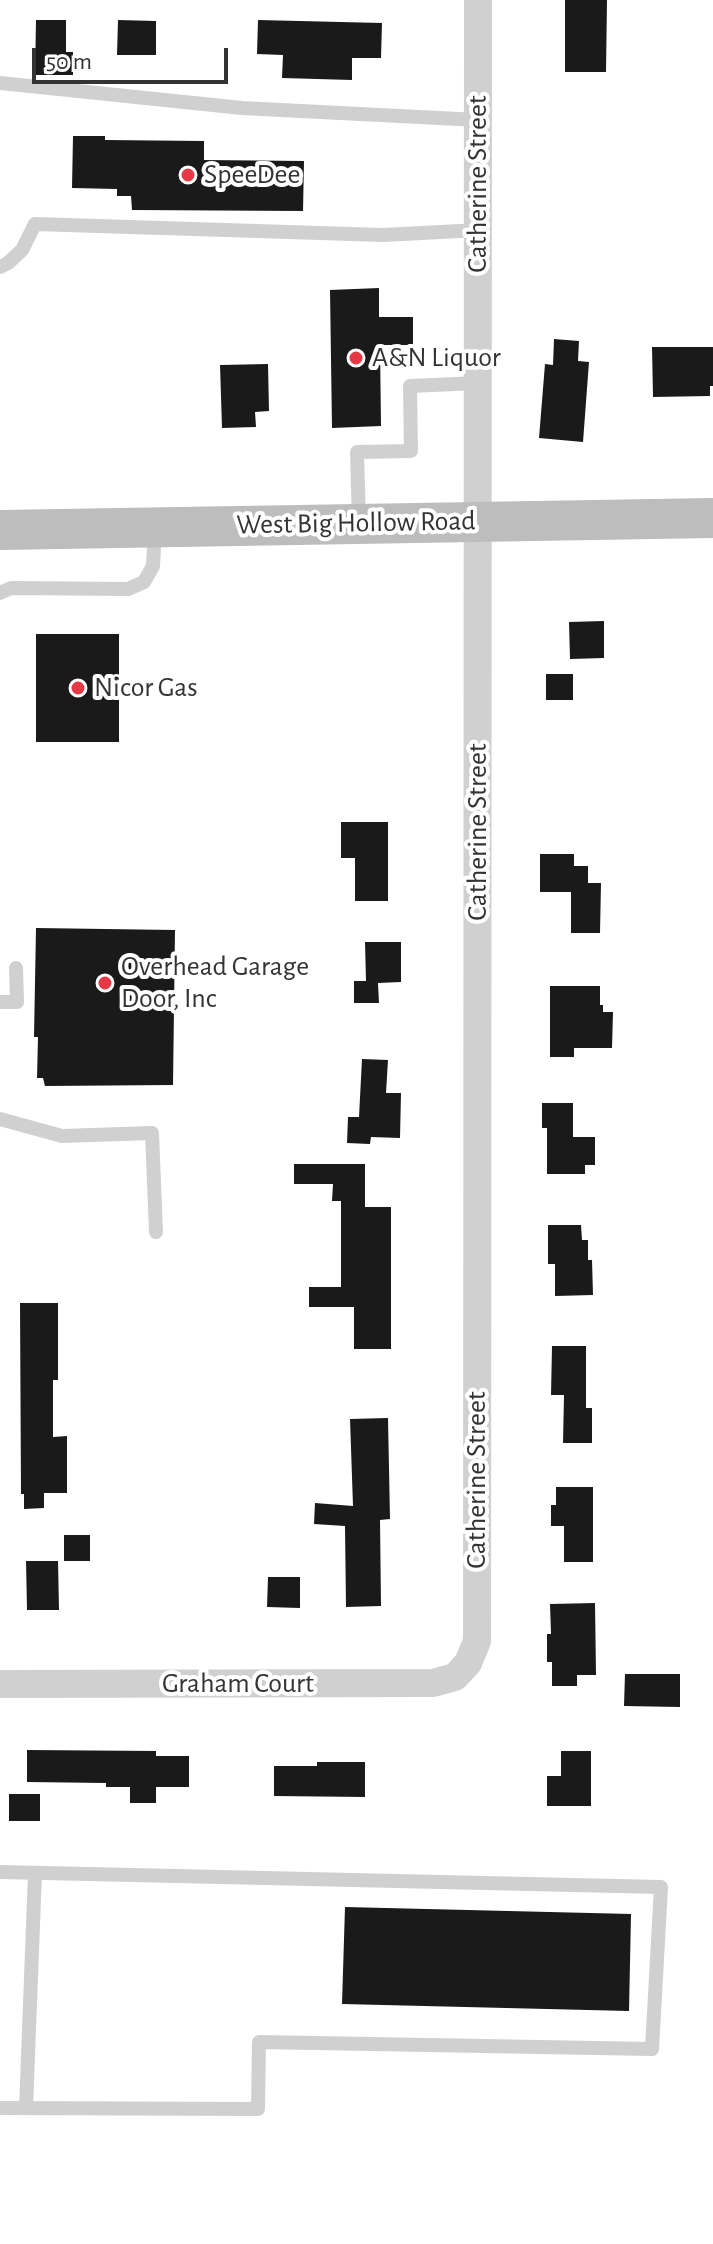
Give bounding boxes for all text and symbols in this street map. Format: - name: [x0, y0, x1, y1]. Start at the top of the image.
- scale bar: [36, 32, 232, 82]
- text: 50 m: [46, 50, 92, 74]
- street label: Catherine Street: [461, 95, 495, 273]
- place label: SpeeDee: [204, 158, 300, 192]
- marker: SpeeDee: [179, 166, 197, 184]
- place label: A&N Liquor: [372, 341, 501, 375]
- marker: A&N Liquor: [347, 349, 365, 367]
- street label: West Big Hollow Road: [236, 504, 476, 542]
- place label: Nicor Gas: [94, 671, 198, 705]
- marker: Nicor Gas: [69, 679, 87, 697]
- street label: Catherine Street: [461, 743, 495, 921]
- place label: Overhead Garage Door, Inc: [121, 950, 309, 1016]
- marker: Overhead Garage Door, Inc: [96, 974, 114, 992]
- street label: Catherine Street: [460, 1391, 494, 1569]
- street label: Graham Court: [162, 1667, 314, 1701]

